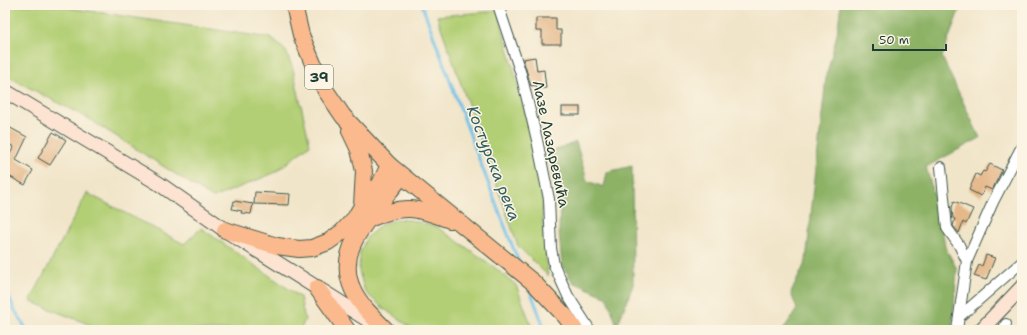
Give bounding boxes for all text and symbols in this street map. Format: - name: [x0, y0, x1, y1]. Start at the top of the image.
- scale bar: [873, 26, 946, 52]
- text: 50 m: [879, 32, 909, 48]
- road number: 39: [305, 65, 333, 89]
- street label: Лазе Лазаревића: [528, 79, 574, 210]
- water label: Костурска река: [462, 103, 525, 224]

